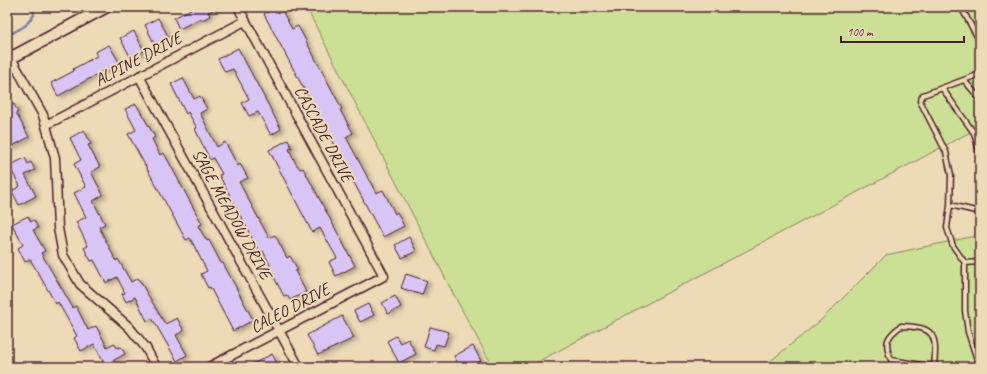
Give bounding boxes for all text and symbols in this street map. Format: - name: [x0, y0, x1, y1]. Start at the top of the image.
- scale bar: [841, 18, 964, 44]
- text: 100 m: [847, 24, 874, 40]
- street label: ALPINE DRIVE: [91, 26, 187, 91]
- street label: CASCADE DRIVE: [290, 82, 359, 188]
- street label: SAGE MEADOW DRIVE: [188, 145, 277, 284]
- street label: CALEO DRIVE: [247, 277, 336, 338]

